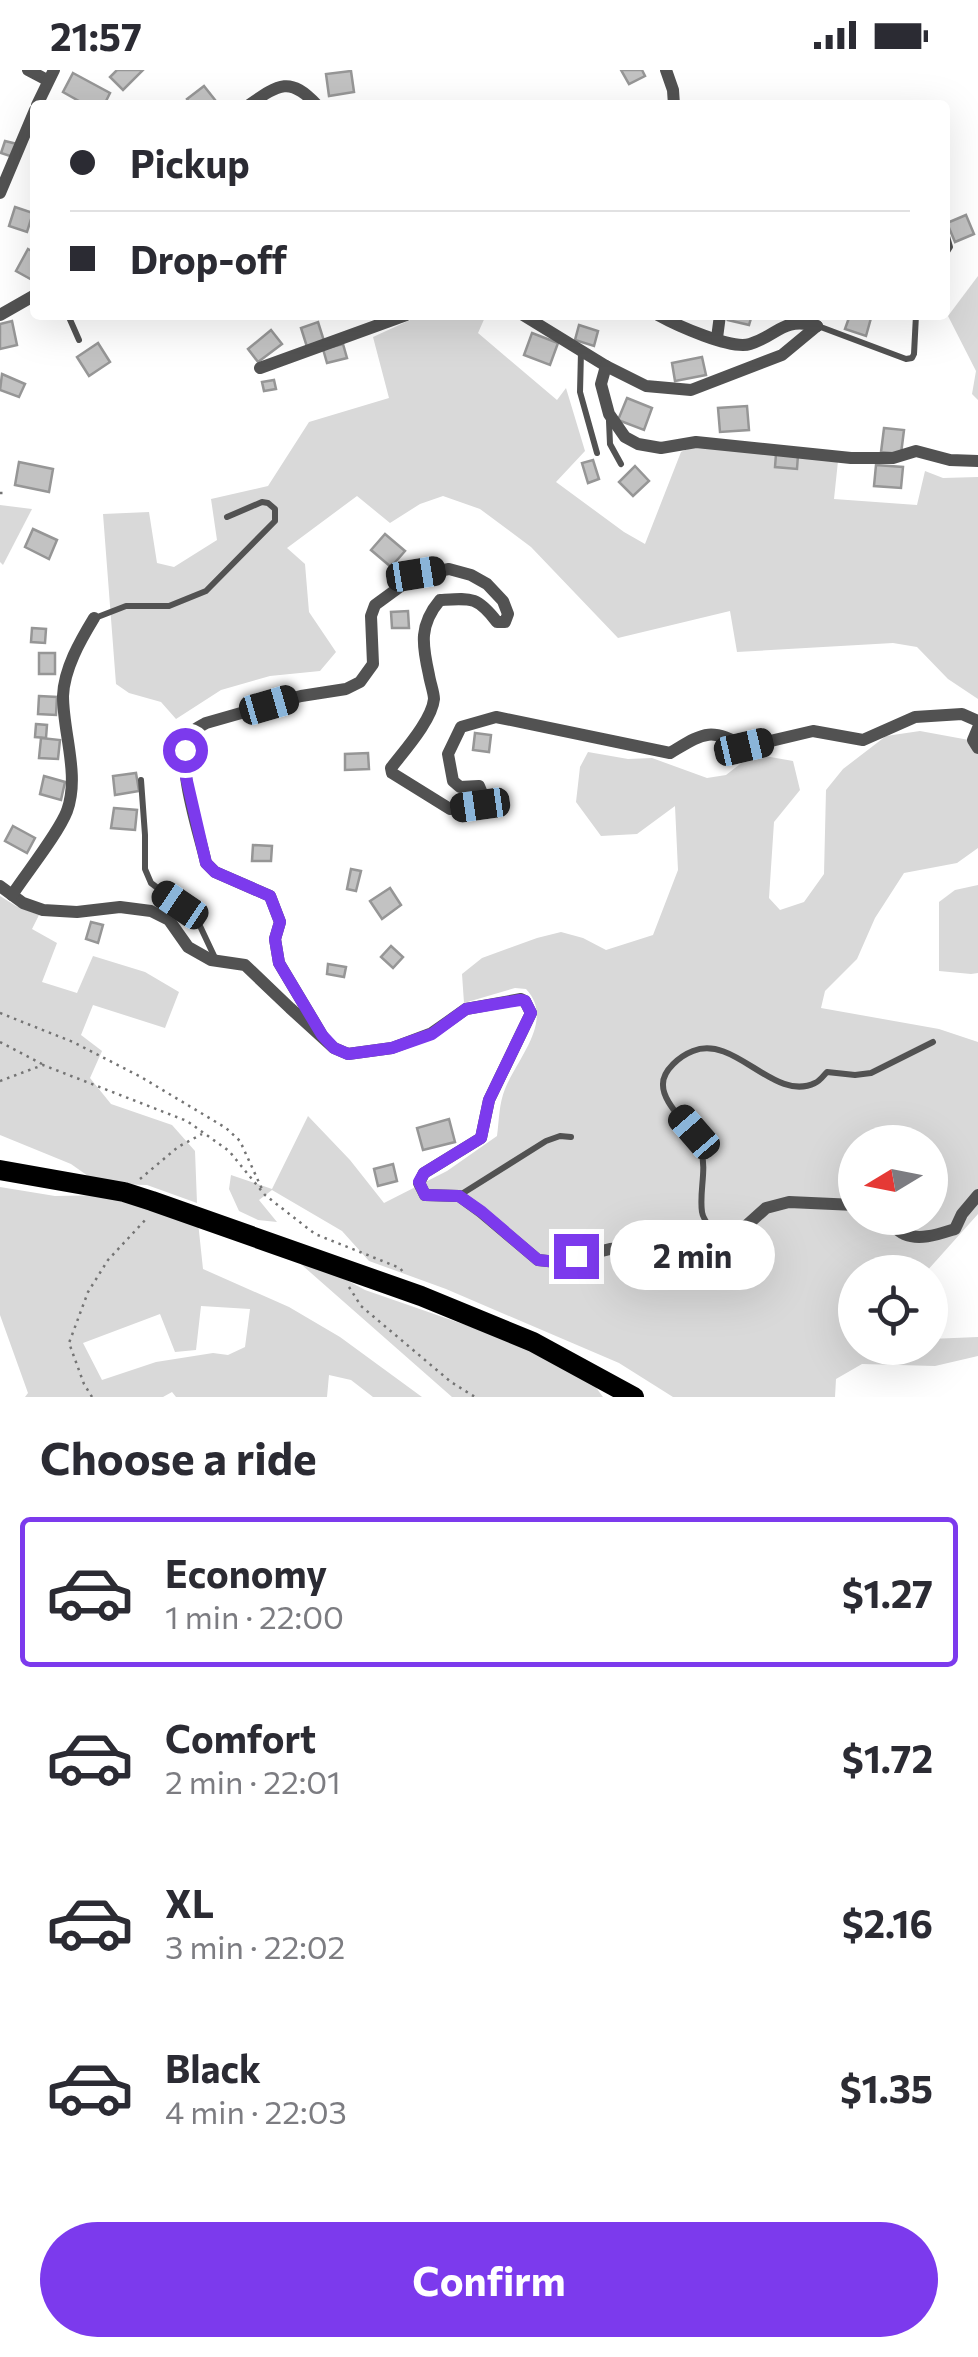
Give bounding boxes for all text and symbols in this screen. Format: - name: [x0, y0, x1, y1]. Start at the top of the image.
- text: 21:57: [50, 12, 142, 59]
- text: Pickup: [130, 139, 250, 186]
- text: Drop-off: [130, 235, 287, 282]
- car: [384, 554, 448, 594]
- car: [236, 682, 302, 728]
- car: [711, 726, 777, 768]
- route start: [163, 728, 208, 773]
- car: [448, 786, 512, 824]
- car: [147, 876, 213, 934]
- car: [663, 1100, 725, 1164]
- north arrow: [838, 1125, 948, 1235]
- map controls: [838, 1125, 948, 1365]
- callout: 2 min: [611, 1221, 776, 1291]
- route end: [554, 1234, 599, 1279]
- text: 2 min: [653, 1235, 732, 1275]
- button: locate: [838, 1255, 948, 1365]
- text: Choose a ride: [40, 1429, 317, 1484]
- icon: car: [45, 1547, 135, 1637]
- text: Economy: [165, 1549, 327, 1596]
- text: $1.27: [842, 1569, 933, 1616]
- text: 1 min · 22:00: [165, 1596, 344, 1636]
- icon: car: [45, 1712, 135, 1802]
- text: Comfort: [165, 1714, 316, 1761]
- text: $1.72: [842, 1734, 933, 1781]
- text: 2 min · 22:01: [165, 1761, 341, 1801]
- icon: car: [45, 1877, 135, 1967]
- text: XL: [165, 1879, 214, 1926]
- text: $2.16: [842, 1899, 933, 1946]
- text: 3 min · 22:02: [165, 1926, 345, 1966]
- icon: car: [45, 2042, 135, 2132]
- text: Black: [165, 2044, 261, 2091]
- text: $1.35: [840, 2064, 933, 2111]
- text: 4 min · 22:03: [165, 2091, 347, 2131]
- button: Confirm: [40, 2222, 938, 2337]

